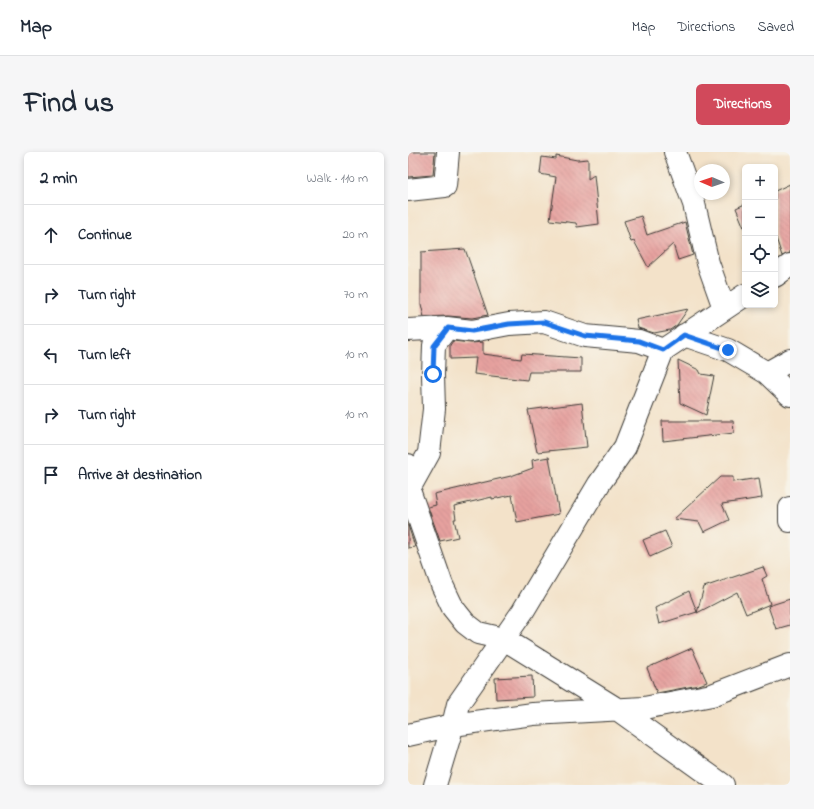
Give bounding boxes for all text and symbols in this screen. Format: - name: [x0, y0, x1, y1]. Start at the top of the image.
- text: Map: [20, 14, 52, 41]
- text: Map: [632, 17, 655, 38]
- text: Directions: [677, 17, 735, 38]
- text: Saved: [757, 17, 794, 38]
- text: Find us: [24, 84, 114, 125]
- button: Directions: [696, 84, 790, 125]
- north arrow: [694, 164, 730, 200]
- map controls: [742, 164, 778, 308]
- button: +: [742, 164, 778, 200]
- text: 2 min: [40, 166, 77, 191]
- text: Walk · 110 m: [307, 169, 368, 188]
- button: −: [742, 200, 778, 236]
- icon: ahead: [40, 224, 62, 246]
- text: Continue: [78, 224, 132, 246]
- text: 20 m: [343, 225, 368, 244]
- button: locate: [742, 236, 778, 272]
- button: layers: [742, 272, 778, 308]
- icon: right: [40, 284, 62, 306]
- text: Turn right: [78, 284, 136, 306]
- text: 70 m: [344, 285, 368, 304]
- route end: [719, 341, 737, 359]
- icon: left: [40, 344, 62, 366]
- text: Turn left: [78, 344, 131, 366]
- text: 10 m: [345, 345, 368, 364]
- route start: [424, 365, 442, 383]
- icon: right: [40, 404, 62, 426]
- text: Turn right: [78, 404, 136, 426]
- text: 10 m: [345, 405, 368, 424]
- icon: arrive: [40, 464, 62, 486]
- text: Arrive at destination: [78, 464, 202, 486]

